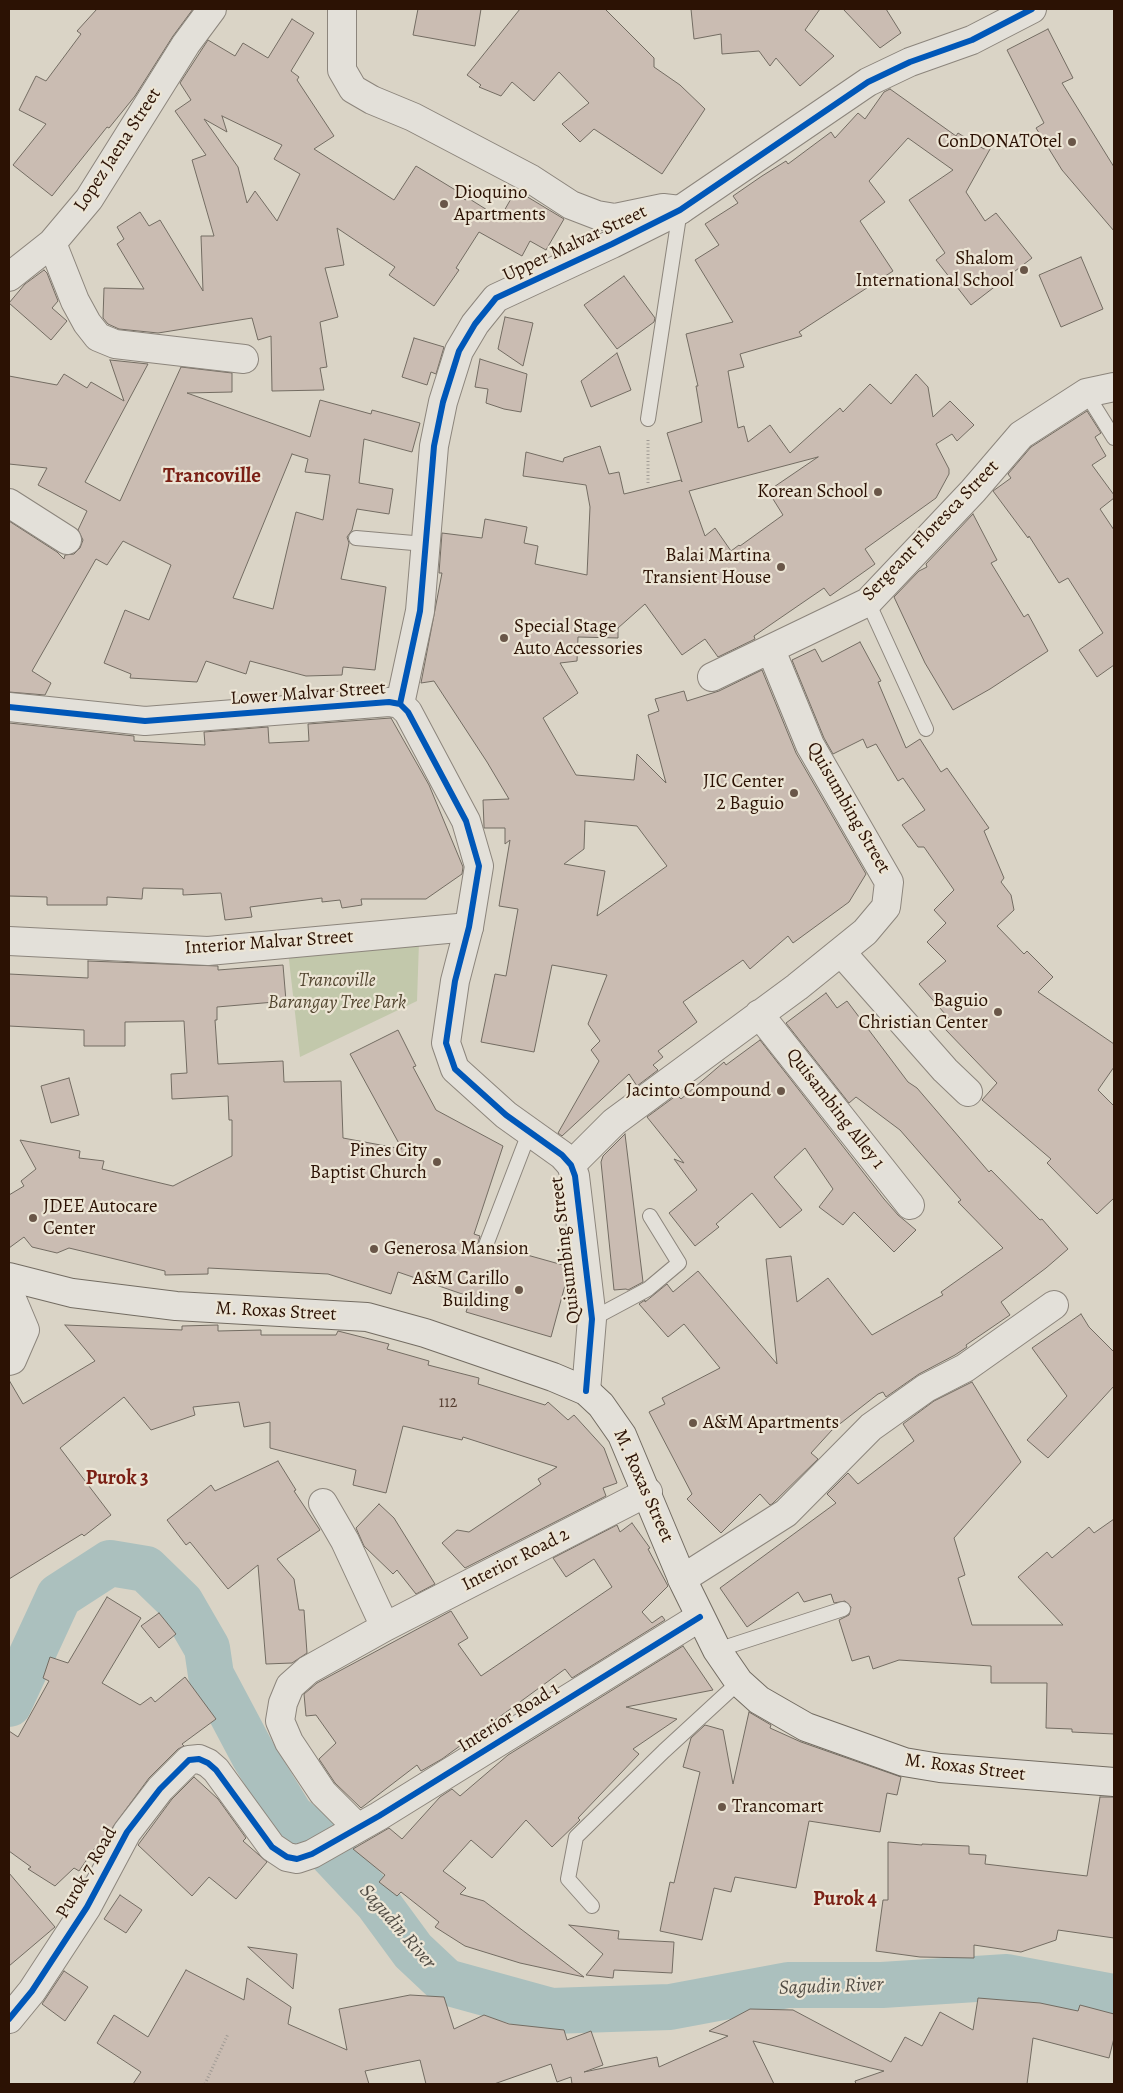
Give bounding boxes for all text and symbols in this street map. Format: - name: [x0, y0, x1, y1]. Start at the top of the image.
- street label: Lopez Jaena Street: [70, 84, 166, 216]
- place label: ConDONATOtel: [938, 131, 1062, 153]
- marker: ConDONATOtel: [1066, 136, 1078, 148]
- place label: Dioquino Apartments: [454, 182, 546, 226]
- marker: Dioquino Apartments: [438, 198, 450, 210]
- street label: Upper Malvar Street: [499, 201, 651, 287]
- place label: Shalom International School: [855, 248, 1014, 292]
- marker: Shalom International School: [1018, 264, 1030, 276]
- street label: Sergeant Floresca Street: [858, 456, 1004, 606]
- district label: Trancoville: [163, 464, 261, 490]
- place label: Korean School: [757, 481, 868, 503]
- marker: Korean School: [872, 486, 884, 498]
- place label: Balai Martina Transient House: [643, 545, 771, 589]
- marker: Balai Martina Transient House: [775, 561, 787, 573]
- place label: Special Stage Auto Accessories: [514, 616, 643, 660]
- marker: Special Stage Auto Accessories: [498, 632, 510, 644]
- street label: Lower Malvar Street: [230, 677, 386, 711]
- street label: Quisumbing Street: [801, 738, 895, 878]
- place label: JIC Center 2 Baguio: [703, 771, 784, 815]
- marker: JIC Center 2 Baguio: [788, 787, 800, 799]
- street label: Interior Malvar Street: [184, 926, 354, 960]
- park label: Trancoville Barangay Tree Park: [268, 970, 406, 1014]
- place label: Baguio Christian Center: [859, 990, 988, 1034]
- marker: Baguio Christian Center: [992, 1006, 1004, 1018]
- street label: Quisambing Alley 1: [781, 1044, 889, 1174]
- place label: Jacinto Compound: [626, 1080, 771, 1102]
- marker: Jacinto Compound: [775, 1085, 787, 1097]
- place label: Pines City Baptist Church: [310, 1140, 427, 1184]
- marker: Pines City Baptist Church: [431, 1156, 443, 1168]
- street label: Quisumbing Street: [546, 1175, 586, 1325]
- place label: JDEE Autocare Center: [43, 1196, 158, 1240]
- marker: JDEE Autocare Center: [27, 1212, 39, 1224]
- place label: Generosa Mansion: [384, 1238, 529, 1260]
- marker: Generosa Mansion: [368, 1243, 380, 1255]
- place label: A&M Carillo Building: [413, 1268, 509, 1312]
- marker: A&M Carillo Building: [513, 1284, 525, 1296]
- street label: M. Roxas Street: [215, 1297, 337, 1327]
- house number: 112: [439, 1393, 457, 1413]
- place label: A&M Apartments: [703, 1412, 839, 1434]
- marker: A&M Apartments: [687, 1417, 699, 1429]
- street label: M. Roxas Street: [608, 1426, 678, 1546]
- district label: Purok 3: [85, 1467, 149, 1491]
- street label: Interior Road 2: [459, 1523, 573, 1597]
- street label: Interior Road 1: [454, 1678, 564, 1758]
- street label: M. Roxas Street: [903, 1749, 1027, 1787]
- place label: Trancomart: [732, 1796, 824, 1818]
- marker: Trancomart: [716, 1801, 728, 1813]
- street label: Purok 7 Road: [52, 1823, 122, 1923]
- water label: Sagudin River: [354, 1880, 440, 1974]
- district label: Purok 4: [813, 1888, 877, 1912]
- water label: Sagudin River: [778, 1973, 884, 2001]

